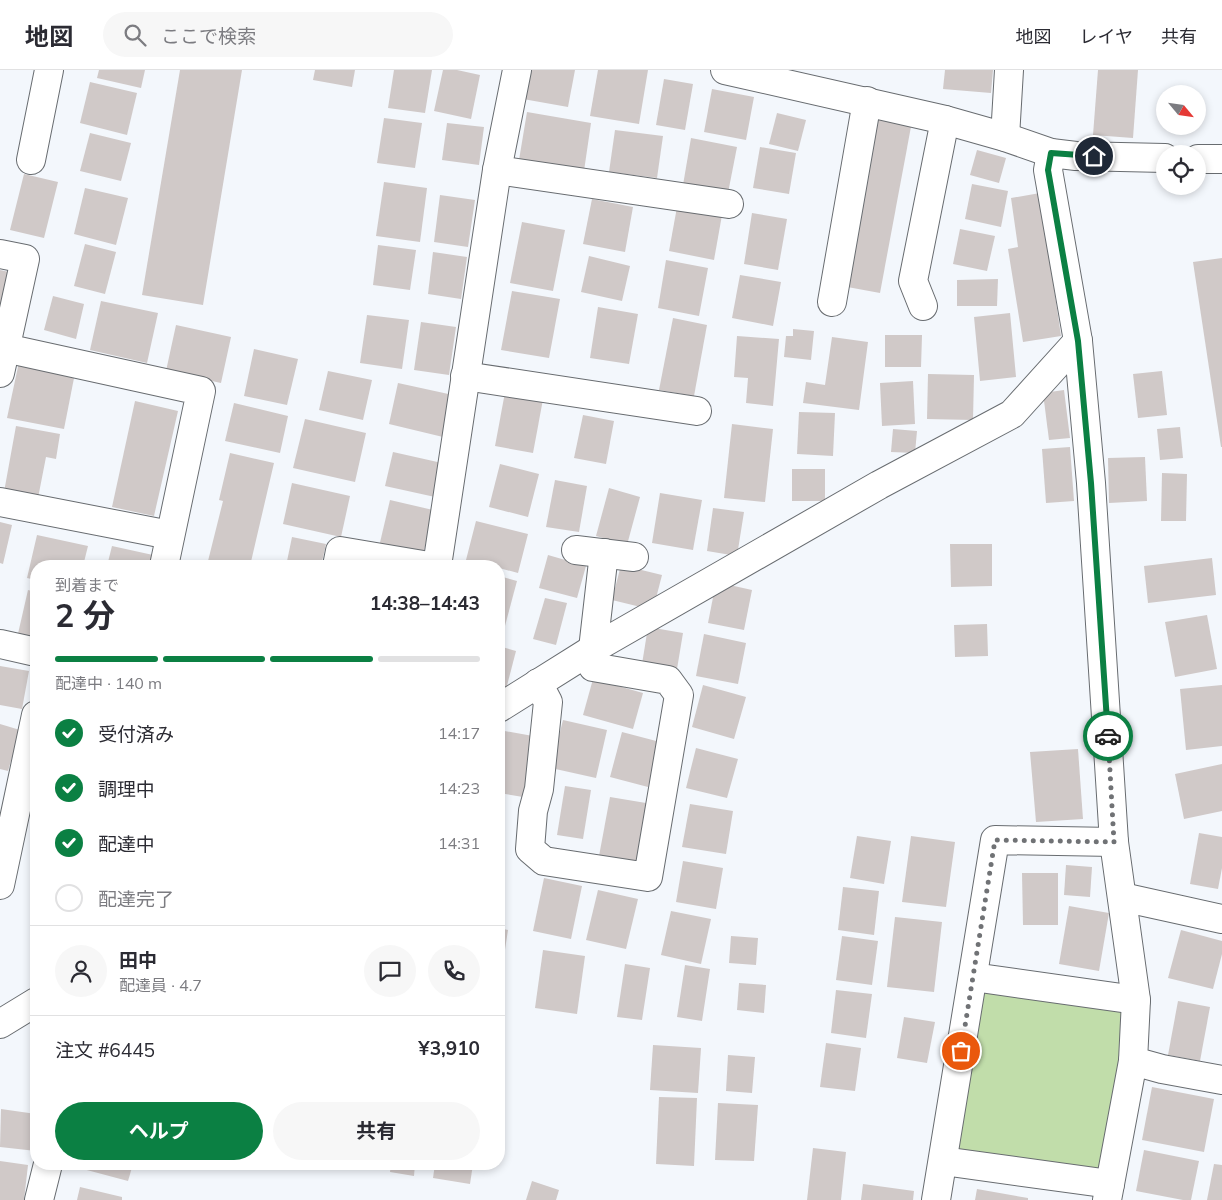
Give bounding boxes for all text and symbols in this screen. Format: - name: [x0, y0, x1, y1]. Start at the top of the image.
- search box: [103, 12, 453, 57]
- text: 地図: [25, 21, 73, 51]
- icon: search: [121, 21, 149, 49]
- text: ここで検索: [161, 24, 256, 48]
- text: 地図: [1016, 25, 1052, 48]
- text: レイヤ: [1080, 25, 1133, 48]
- text: 共有: [1161, 25, 1197, 48]
- north arrow: [1156, 85, 1206, 135]
- map controls: [1156, 85, 1206, 195]
- pin: [1073, 135, 1115, 177]
- icon: home: [1080, 142, 1108, 170]
- button: locate: [1156, 145, 1206, 195]
- text: 到着まで: [55, 575, 119, 595]
- text: 14:38–14:43: [370, 591, 480, 615]
- text: 2 分: [55, 595, 115, 635]
- text: 配達中 · 140 m: [55, 673, 162, 693]
- courier: [1083, 711, 1133, 761]
- icon: check: [55, 719, 83, 747]
- text: 受付済み: [98, 722, 174, 746]
- icon: car: [1094, 722, 1122, 750]
- text: 14:17: [438, 723, 480, 743]
- icon: check: [55, 774, 83, 802]
- text: 調理中: [98, 777, 155, 801]
- text: 14:23: [438, 778, 480, 798]
- icon: check: [55, 829, 83, 857]
- text: 配達中: [98, 832, 155, 856]
- text: 14:31: [438, 833, 480, 853]
- text: 配達完了: [98, 887, 174, 911]
- button: person: [55, 945, 107, 997]
- button: chat: [364, 945, 416, 997]
- button: phone: [428, 945, 480, 997]
- text: 田中: [119, 948, 157, 972]
- text: 配達員 · 4.7: [119, 975, 202, 995]
- pin: [940, 1030, 982, 1072]
- text: ¥3,910: [418, 1036, 480, 1060]
- icon: bag: [947, 1037, 975, 1065]
- text: 注文 #6445: [55, 1038, 155, 1062]
- button: ヘルプ: [55, 1102, 263, 1160]
- button: 共有: [273, 1102, 480, 1160]

